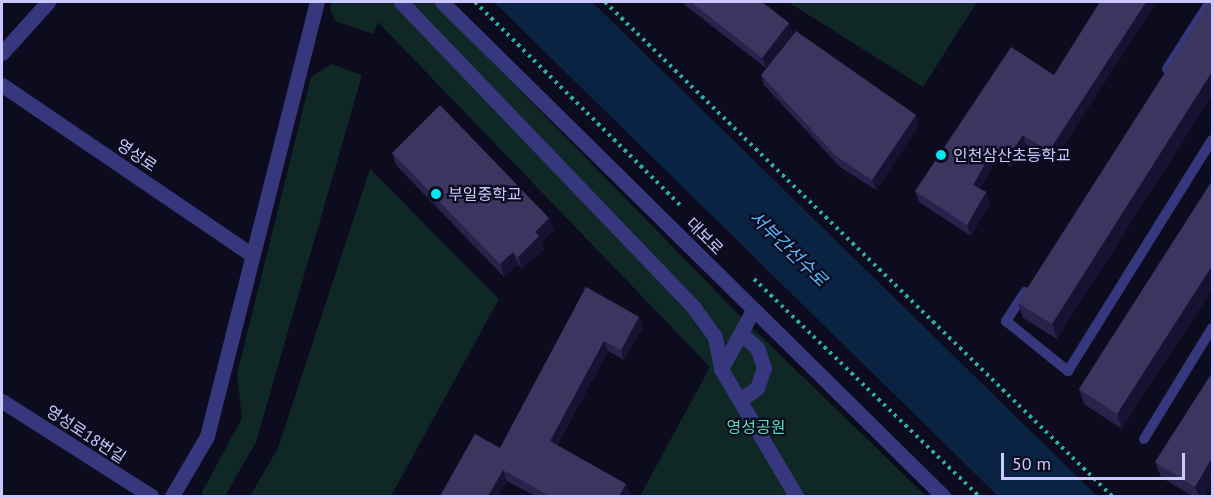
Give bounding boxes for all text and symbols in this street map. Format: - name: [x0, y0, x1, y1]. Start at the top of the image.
- street label: 영성로: [113, 135, 161, 175]
- place label: 인천삼산초등학교: [953, 145, 1071, 165]
- marker: 인천삼산초등학교: [934, 148, 948, 162]
- place label: 부일중학교: [448, 184, 522, 204]
- marker: 부일중학교: [429, 187, 443, 201]
- water label: 서부간선수로: [745, 207, 831, 291]
- street label: 대보로: [683, 214, 727, 258]
- street label: 영성로18번길: [43, 401, 129, 467]
- park label: 영성공원: [727, 417, 785, 437]
- scale bar: [1004, 441, 1188, 479]
- text: 50 m: [1012, 452, 1051, 475]

